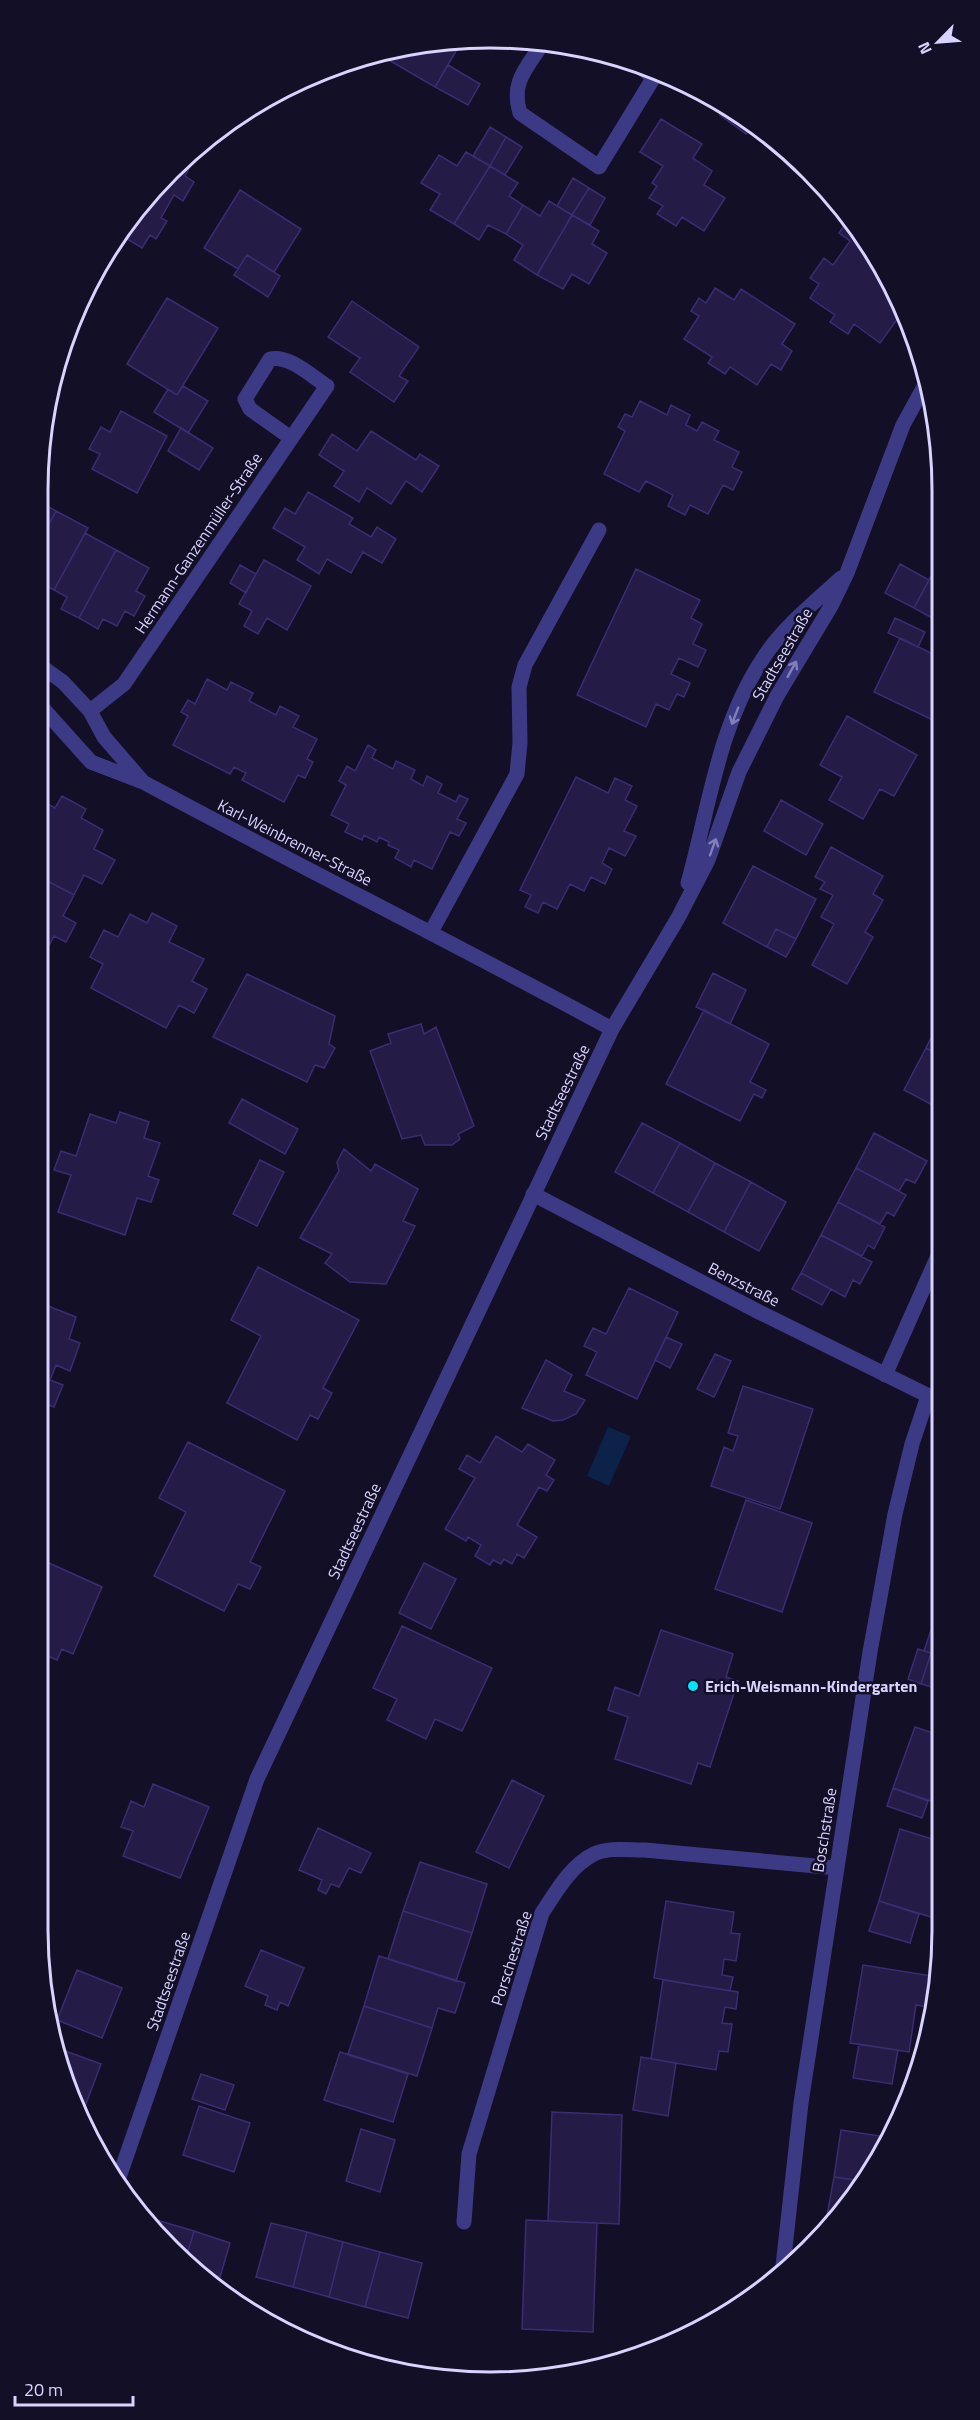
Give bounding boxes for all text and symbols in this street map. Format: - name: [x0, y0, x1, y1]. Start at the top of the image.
- north arrow: [908, 12, 968, 72]
- text: N: [911, 38, 938, 58]
- street label: Hermann-Ganzenmüller-Straße: [128, 448, 268, 638]
- street label: Stadtseestraße: [746, 603, 818, 705]
- one-way arrow: [787, 661, 799, 678]
- one-way arrow: [729, 706, 740, 725]
- street label: Karl-Weinbrenner-Straße: [214, 793, 376, 891]
- one-way arrow: [708, 838, 719, 856]
- street label: Stadtseestraße: [528, 1040, 596, 1144]
- street label: Benzstraße: [704, 1256, 784, 1312]
- street label: Stadtseestraße: [321, 1479, 387, 1583]
- place label: Erich-Weismann-Kindergarten: [705, 1674, 917, 1698]
- marker: Erich-Weismann-Kindergarten: [686, 1679, 700, 1693]
- street label: Boschstraße: [805, 1786, 843, 1874]
- street label: Porschestraße: [484, 1908, 538, 2008]
- street label: Stadtseestraße: [140, 1928, 196, 2034]
- scale bar: [15, 2369, 134, 2407]
- text: 20 m: [24, 2376, 63, 2403]

